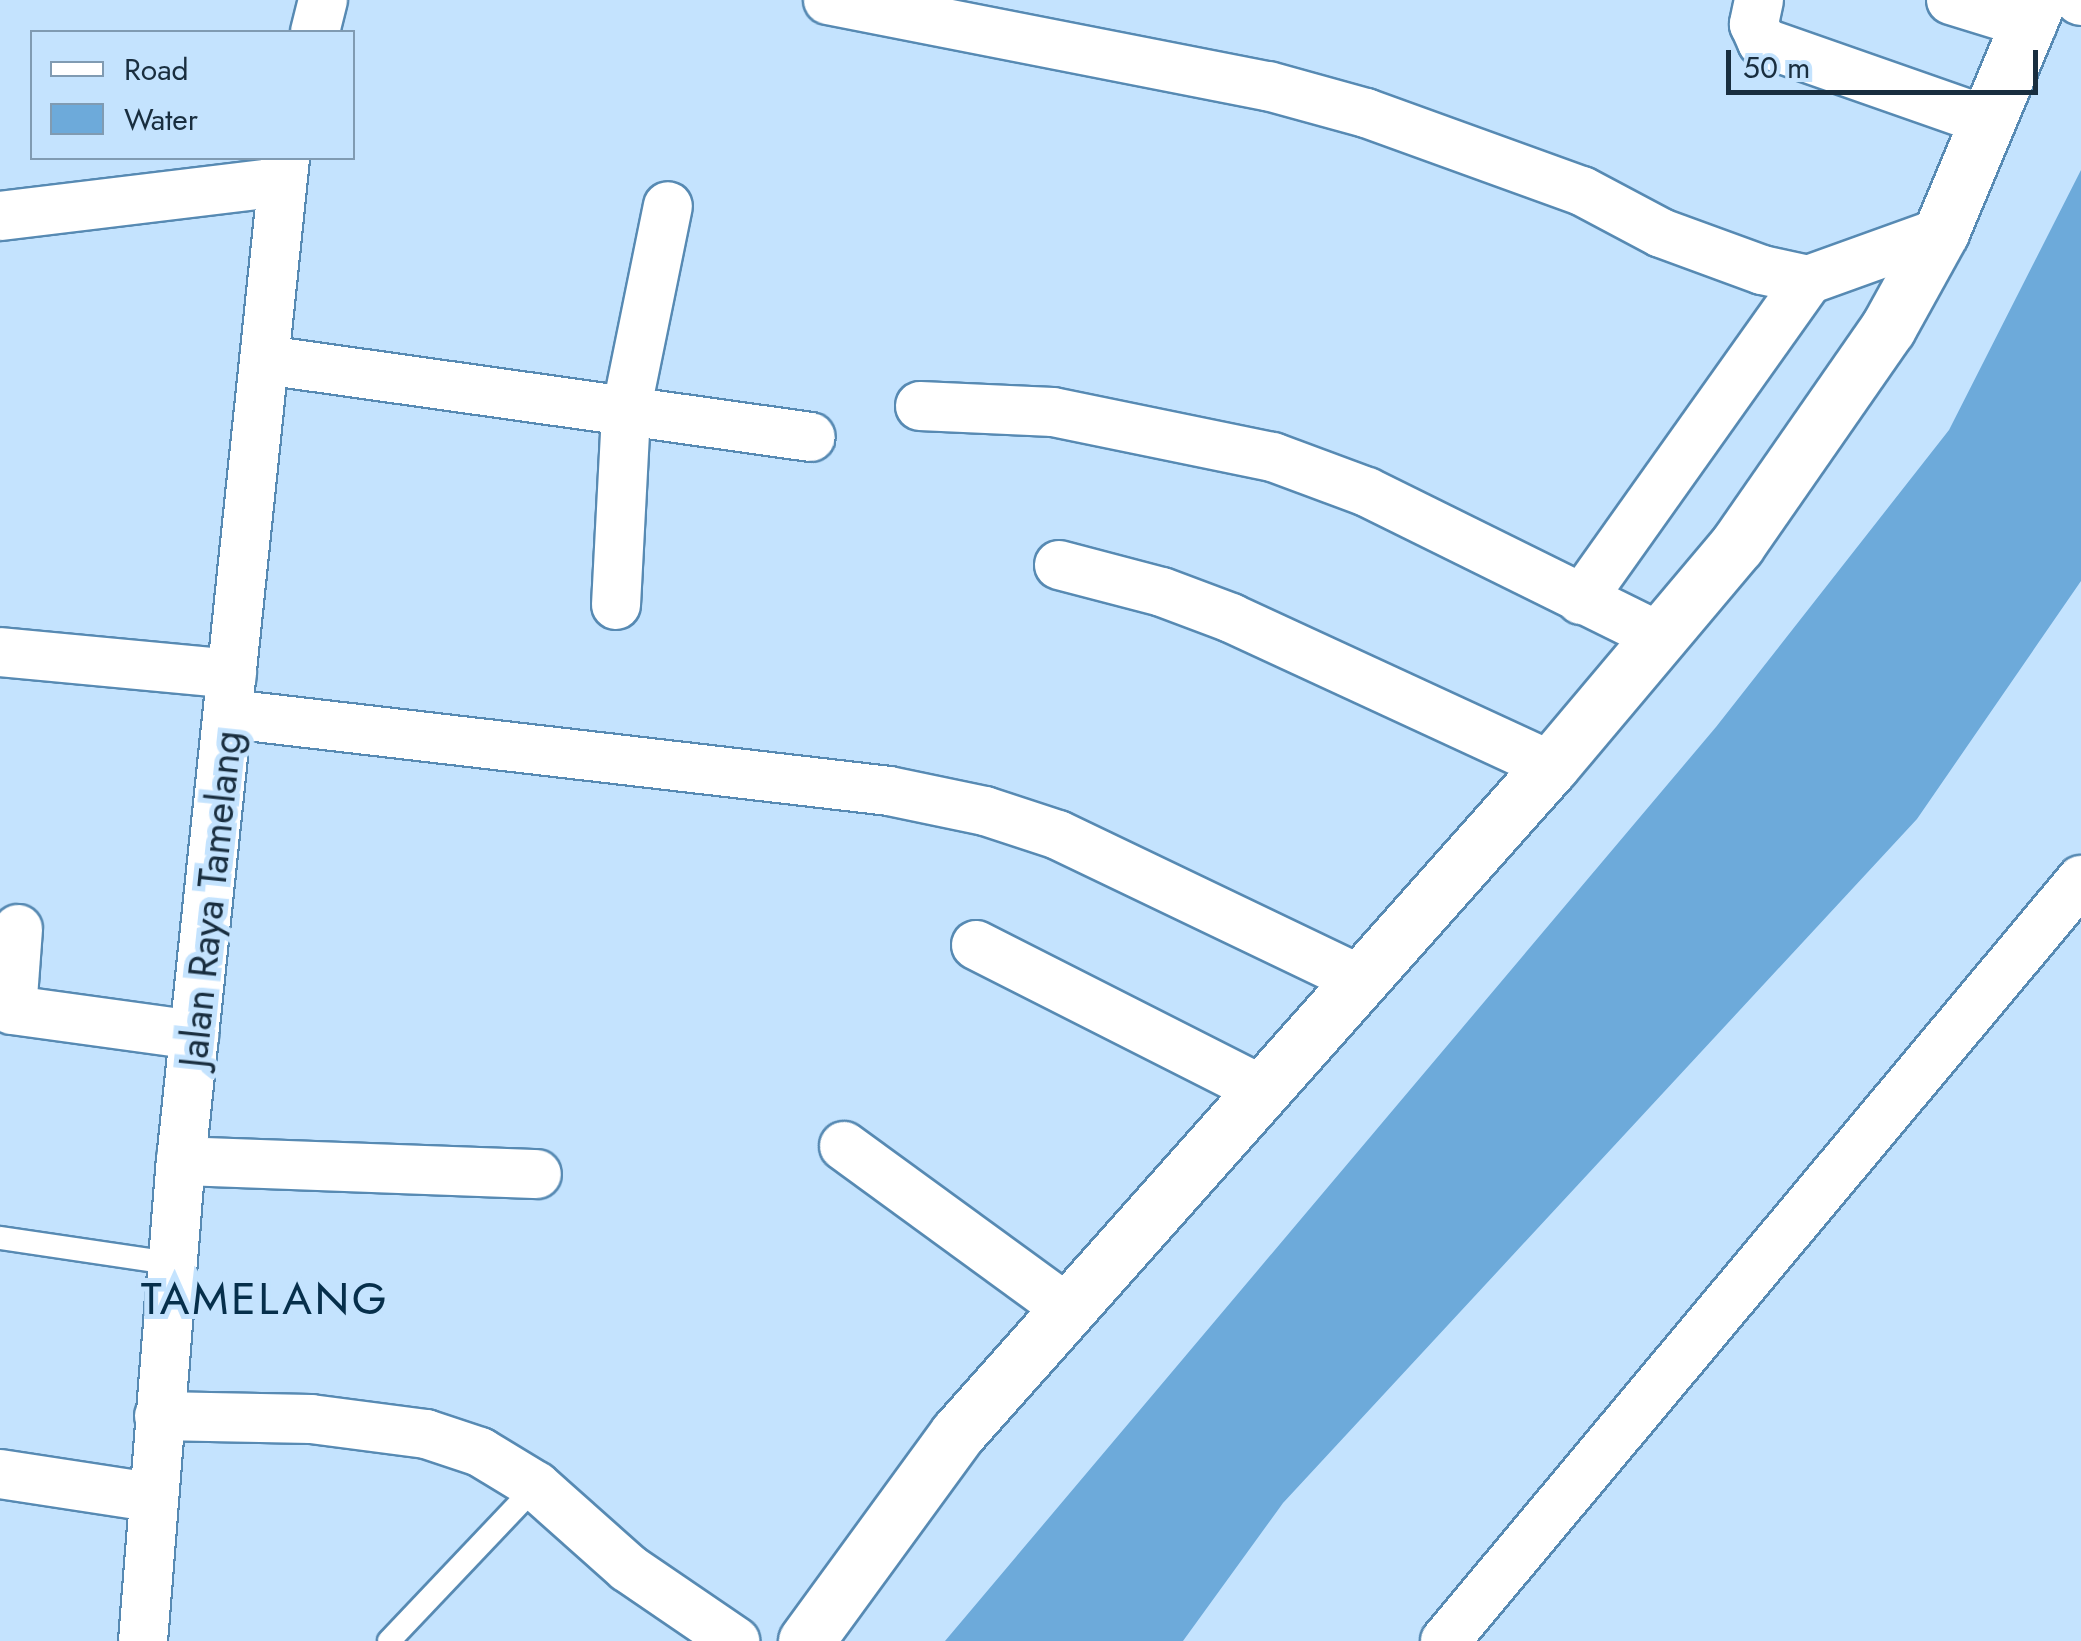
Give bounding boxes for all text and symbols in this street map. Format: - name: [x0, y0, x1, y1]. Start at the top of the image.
- legend: [30, 30, 355, 160]
- scale bar: [1731, 30, 2044, 92]
- text: 50 m: [1743, 46, 1810, 89]
- text: Road: [124, 48, 189, 91]
- text: Water: [124, 98, 198, 141]
- street label: Jalan Raya Tamelang: [168, 728, 252, 1070]
- district label: TAMELANG: [141, 1272, 389, 1326]

